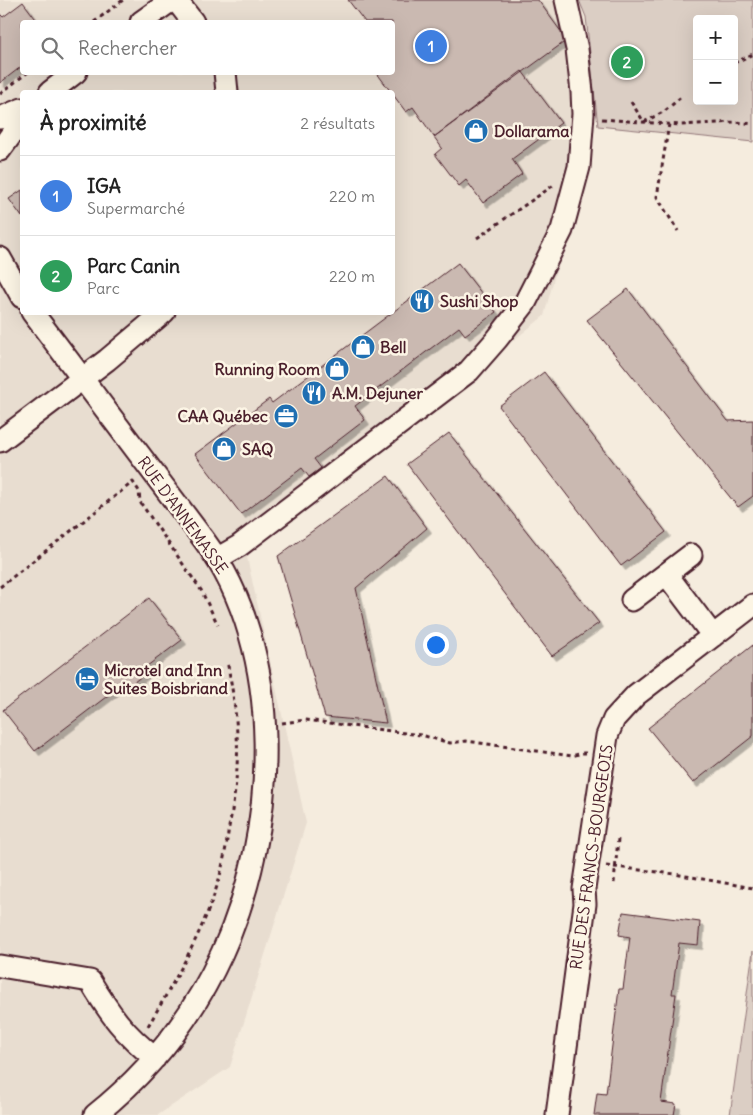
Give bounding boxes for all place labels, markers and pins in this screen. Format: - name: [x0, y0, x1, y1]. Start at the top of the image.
- pin: 1: [415, 27, 447, 65]
- pin: 2: [611, 43, 643, 81]
- shop icon: Dollarama: [463, 118, 489, 144]
- place label: Dollarama: [494, 121, 569, 141]
- restaurant icon: Sushi Shop: [409, 288, 435, 314]
- place label: Sushi Shop: [440, 291, 518, 312]
- shop icon: Bell: [350, 334, 376, 360]
- place label: Bell: [380, 337, 406, 357]
- shop icon: Running Room: [324, 356, 350, 382]
- place label: Running Room: [214, 359, 320, 380]
- restaurant icon: A.M. Dejuner: [301, 380, 327, 406]
- place label: A.M. Dejuner: [332, 383, 423, 403]
- office icon: CAA Québec: [273, 403, 299, 429]
- place label: CAA Québec: [178, 406, 268, 426]
- shop icon: SAQ: [211, 436, 237, 462]
- place label: SAQ: [242, 439, 273, 459]
- place label: Microtel and Inn Suites Boisbriand: [104, 660, 228, 698]
- hotel icon: Microtel and Inn Suites Boisbriand: [74, 666, 100, 692]

